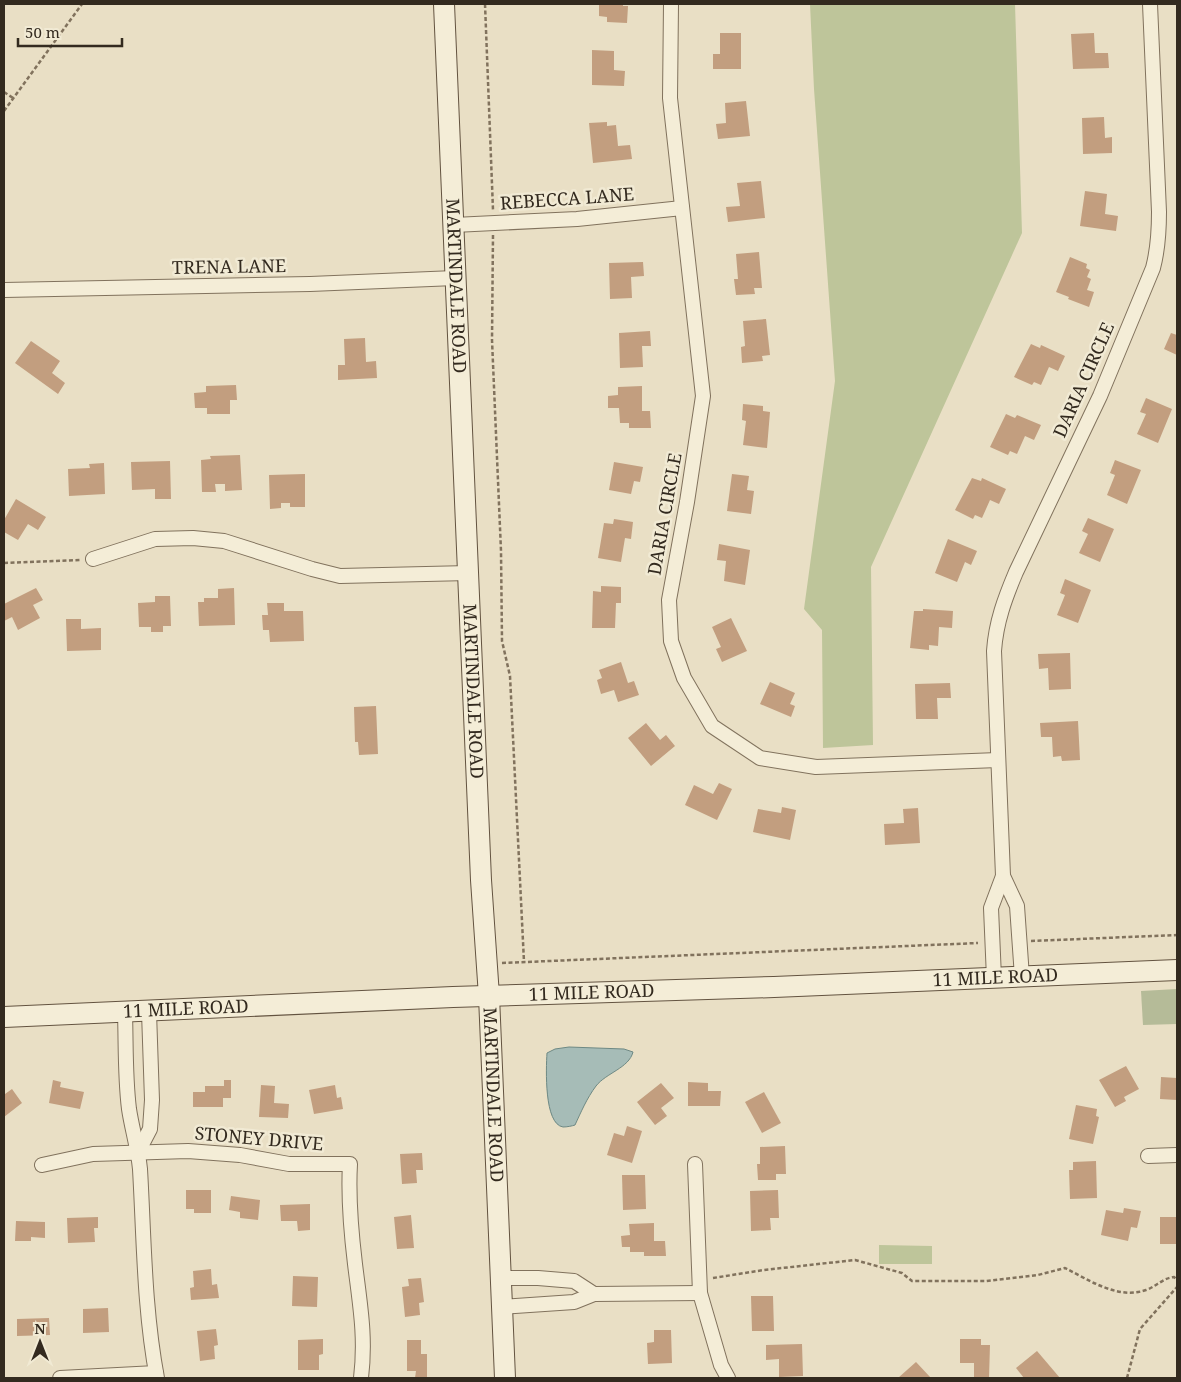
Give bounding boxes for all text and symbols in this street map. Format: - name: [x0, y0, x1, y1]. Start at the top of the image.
- scale bar: [18, 15, 121, 47]
- text: 50 m: [25, 22, 60, 42]
- street label: REBECCA LANE: [499, 181, 635, 215]
- street label: MARTINDALE ROAD: [441, 198, 473, 374]
- street label: TRENA LANE: [172, 253, 286, 279]
- street label: DARIA CIRCLE: [1047, 318, 1119, 441]
- street label: DARIA CIRCLE: [641, 451, 687, 577]
- street label: MARTINDALE ROAD: [458, 603, 490, 779]
- street label: 11 MILE ROAD: [932, 962, 1058, 991]
- street label: 11 MILE ROAD: [528, 978, 655, 1006]
- street label: 11 MILE ROAD: [122, 993, 249, 1023]
- street label: MARTINDALE ROAD: [478, 1007, 510, 1183]
- street label: STONEY DRIVE: [194, 1120, 324, 1156]
- north arrow: [15, 1317, 65, 1367]
- text: N: [34, 1319, 46, 1338]

